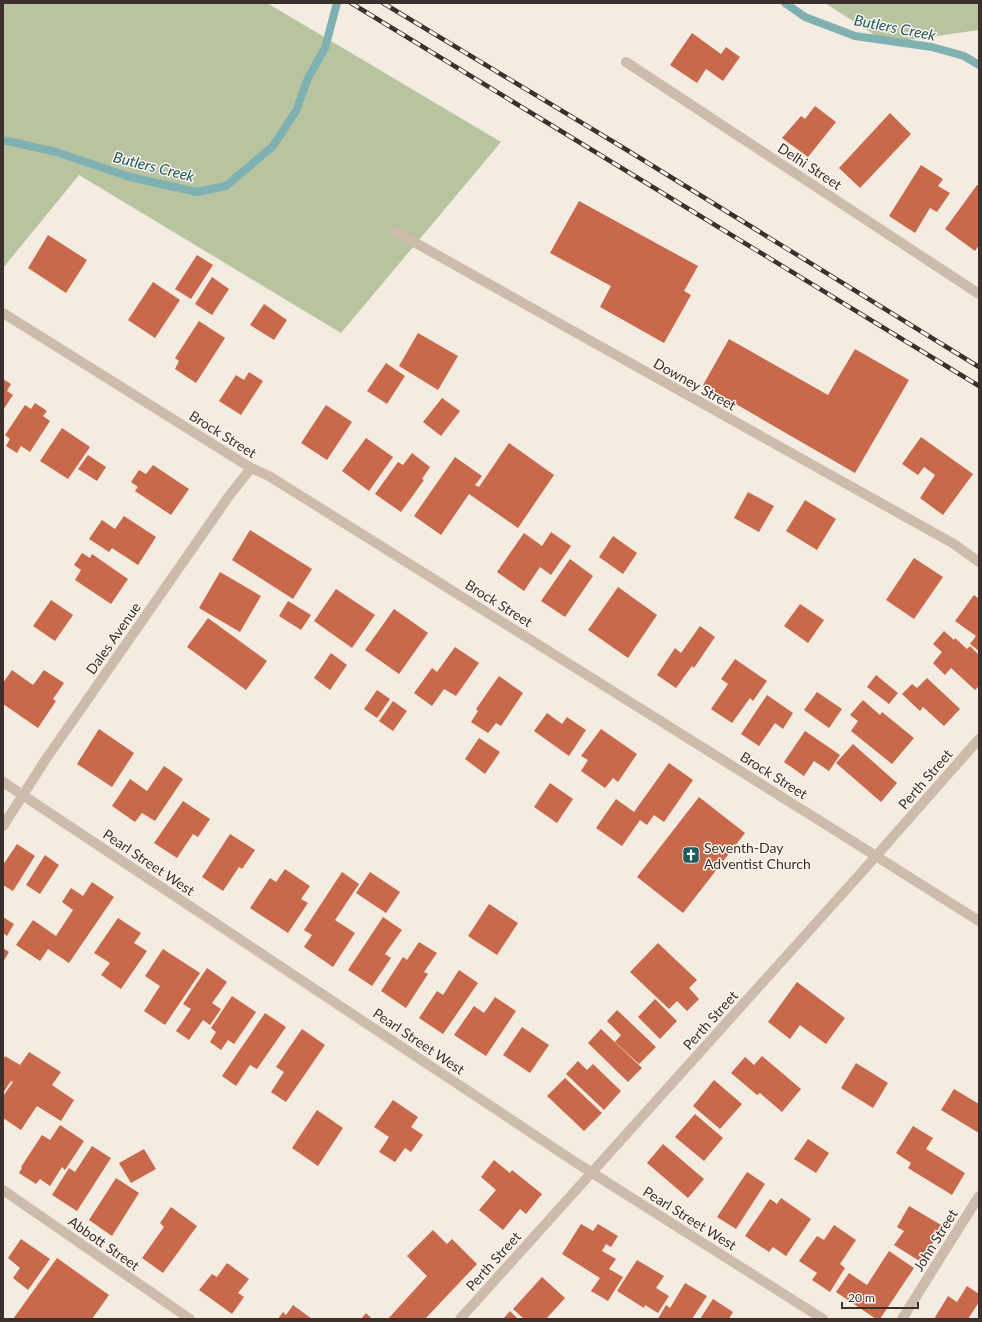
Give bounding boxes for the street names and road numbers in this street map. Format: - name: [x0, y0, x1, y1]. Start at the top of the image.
- street label: Delhi Street: [775, 139, 845, 193]
- street label: Downey Street: [651, 354, 739, 414]
- street label: Brock Street: [186, 407, 260, 461]
- street label: Brock Street: [462, 576, 536, 630]
- street label: Dales Avenue: [82, 599, 144, 677]
- street label: Perth Street: [894, 746, 956, 812]
- street label: Brock Street: [737, 748, 811, 802]
- street label: Pearl Street West: [100, 825, 198, 899]
- street label: Perth Street: [679, 987, 741, 1053]
- street label: Pearl Street West: [370, 1004, 468, 1078]
- street label: Pearl Street West: [640, 1182, 740, 1254]
- street label: John Street: [909, 1206, 961, 1274]
- street label: Abbott Street: [65, 1212, 143, 1274]
- street label: Perth Street: [462, 1228, 524, 1294]

